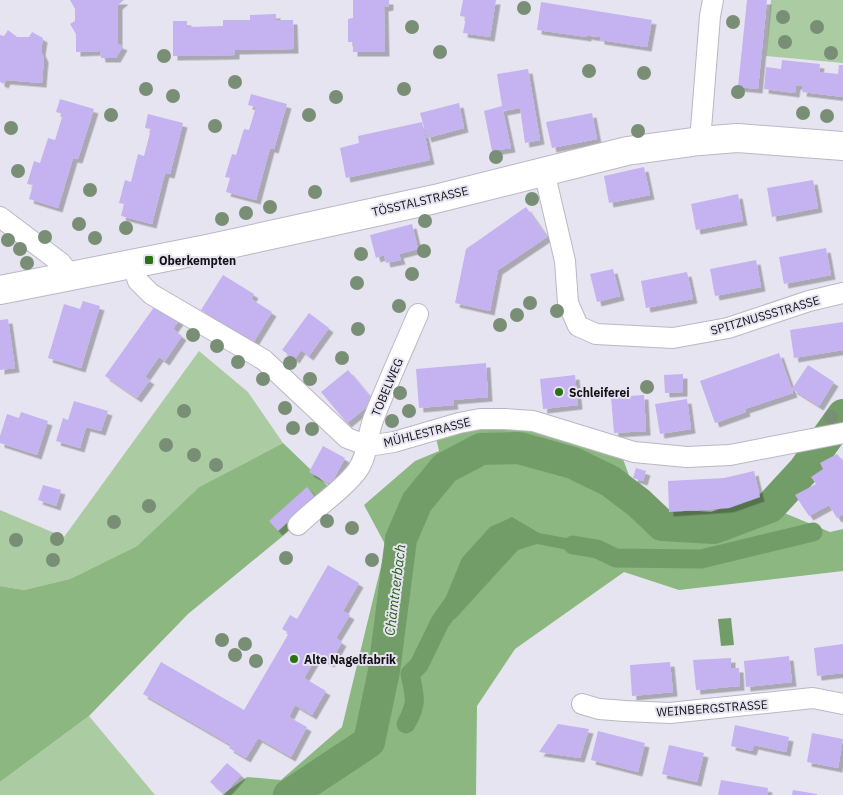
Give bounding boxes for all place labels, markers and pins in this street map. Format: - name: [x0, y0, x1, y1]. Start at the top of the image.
- place label: Oberkempten: [159, 253, 236, 268]
- marker: Oberkempten: [143, 254, 155, 266]
- place label: Schleiferei: [569, 385, 630, 400]
- marker: Schleiferei: [553, 386, 565, 398]
- place label: Alte Nagelfabrik: [304, 652, 396, 667]
- marker: Alte Nagelfabrik: [288, 653, 300, 665]

